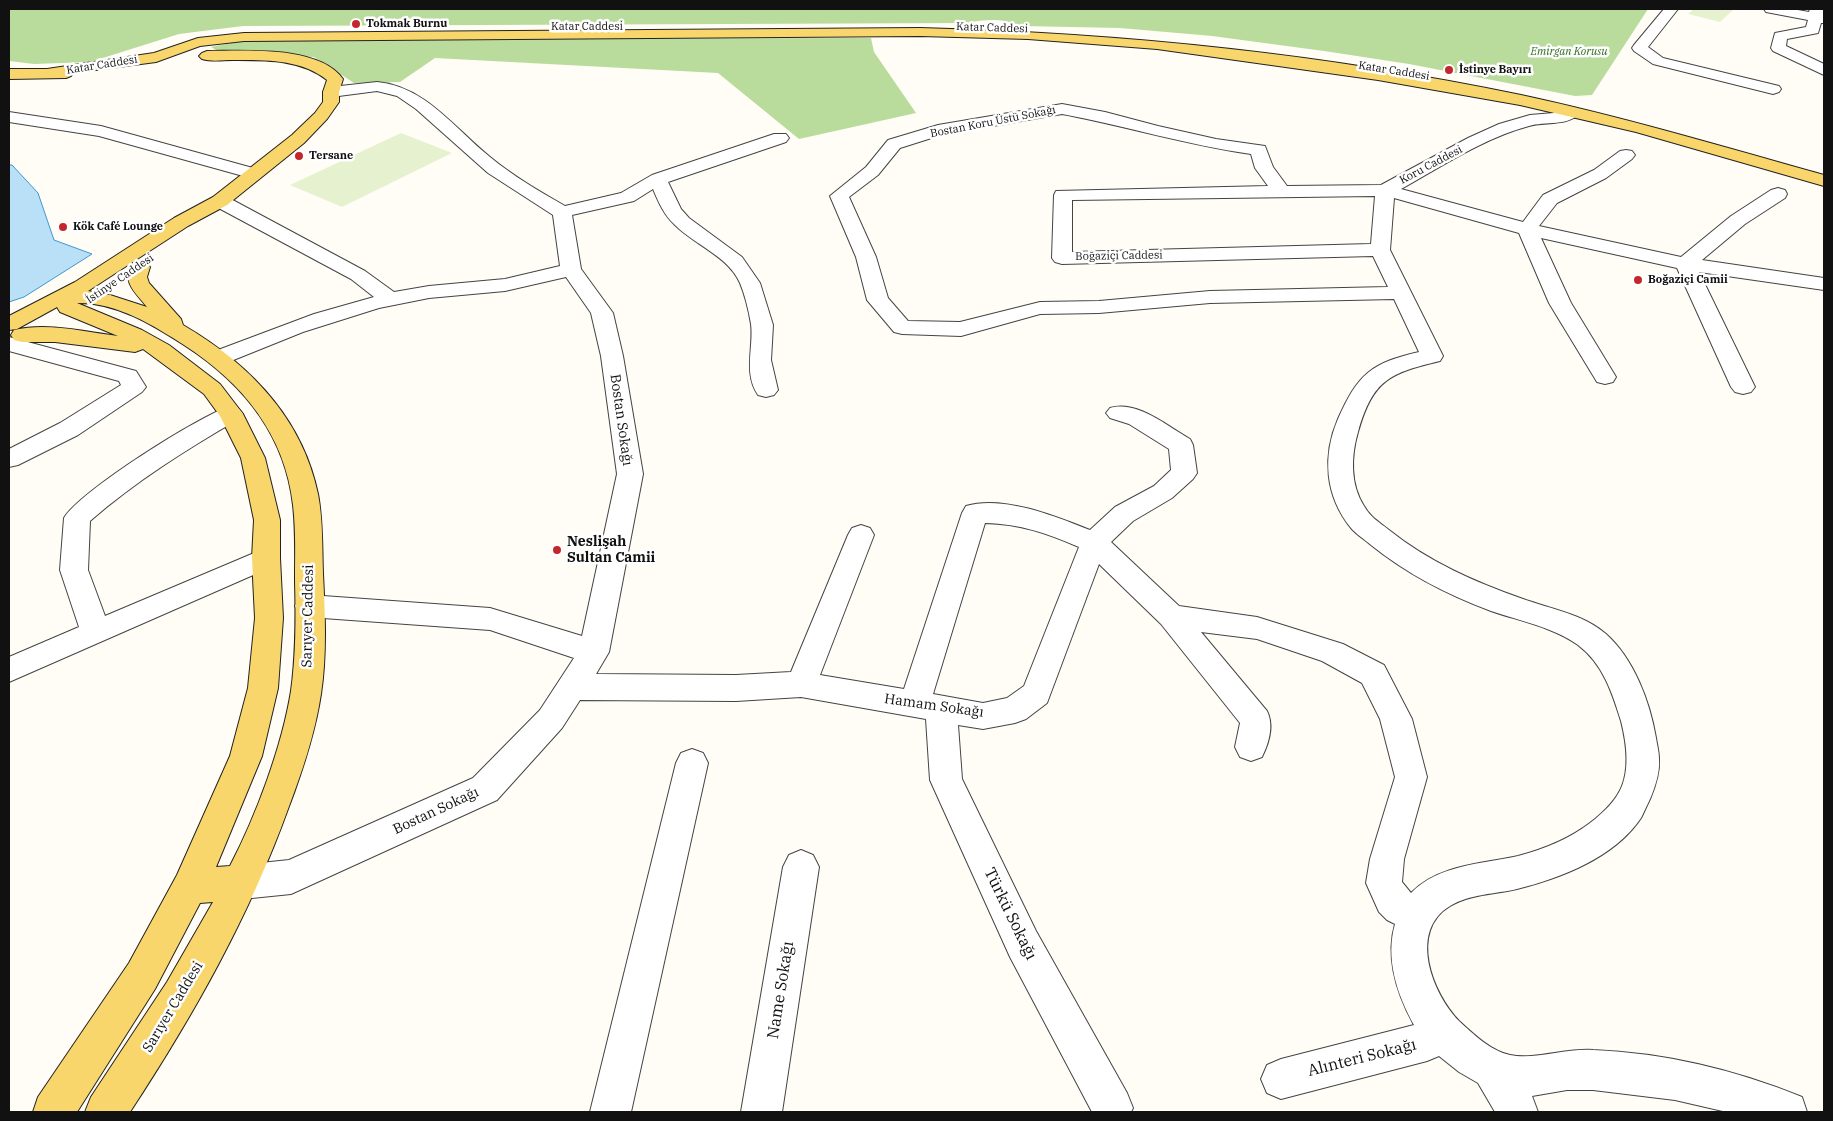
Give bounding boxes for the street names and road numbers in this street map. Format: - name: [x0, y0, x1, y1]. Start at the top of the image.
- street label: Katar Caddesi: [551, 20, 623, 34]
- street label: Katar Caddesi: [956, 20, 1028, 36]
- street label: Katar Caddesi: [65, 53, 139, 77]
- street label: Katar Caddesi: [1357, 59, 1431, 83]
- street label: Bostan Koru Üstü Sokağı: [929, 103, 1057, 141]
- street label: Koru Caddesi: [1397, 143, 1465, 187]
- street label: Boğaziçi Caddesi: [1075, 249, 1163, 263]
- street label: İstinye Caddesi: [84, 252, 156, 306]
- street label: Bostan Sokağı: [606, 373, 636, 467]
- street label: Sarıyer Caddesi: [299, 564, 317, 668]
- street label: Hamam Sokağı: [883, 691, 985, 721]
- street label: Bostan Sokağı: [390, 784, 482, 838]
- street label: Türkü Sokağı: [979, 865, 1041, 963]
- street label: Name Sokağı: [764, 940, 798, 1040]
- street label: Sarıyer Caddesi: [139, 958, 207, 1056]
- street label: Alınteri Sokağı: [1306, 1035, 1418, 1081]

